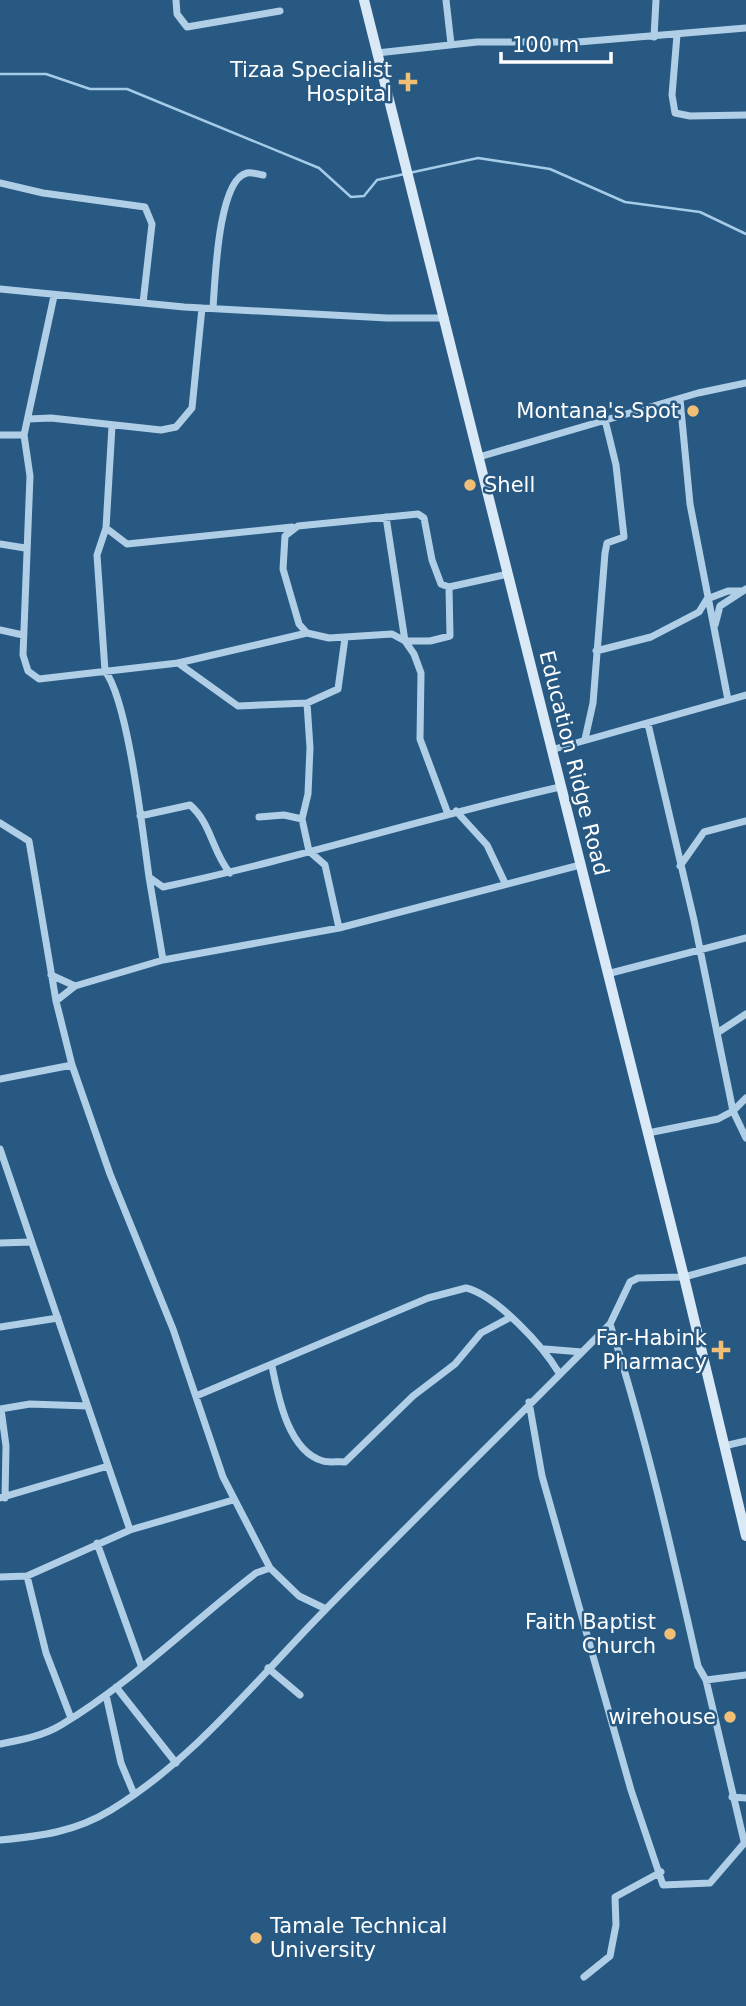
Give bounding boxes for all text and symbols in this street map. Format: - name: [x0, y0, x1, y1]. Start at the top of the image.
- scale bar: [501, 21, 611, 65]
- text: 100 m: [512, 33, 579, 57]
- place label: Tizaa Specialist Hospital: [229, 58, 392, 106]
- marker: Tizaa Specialist Hospital: [398, 72, 418, 92]
- place label: Montana's Spot: [516, 399, 679, 423]
- marker: Montana's Spot: [685, 403, 701, 419]
- place label: Shell: [484, 473, 535, 497]
- marker: Shell: [462, 477, 478, 493]
- street label: Education Ridge Road: [534, 648, 614, 878]
- place label: Far-Habink Pharmacy: [596, 1326, 708, 1374]
- marker: Far-Habink Pharmacy: [713, 1342, 729, 1358]
- place label: Faith Baptist Church: [525, 1610, 656, 1658]
- marker: Faith Baptist Church: [662, 1626, 678, 1642]
- place label: wirehouse: [609, 1705, 716, 1729]
- marker: wirehouse: [722, 1709, 738, 1725]
- place label: Tamale Technical University: [269, 1914, 447, 1962]
- marker: Tamale Technical University: [248, 1930, 264, 1946]

